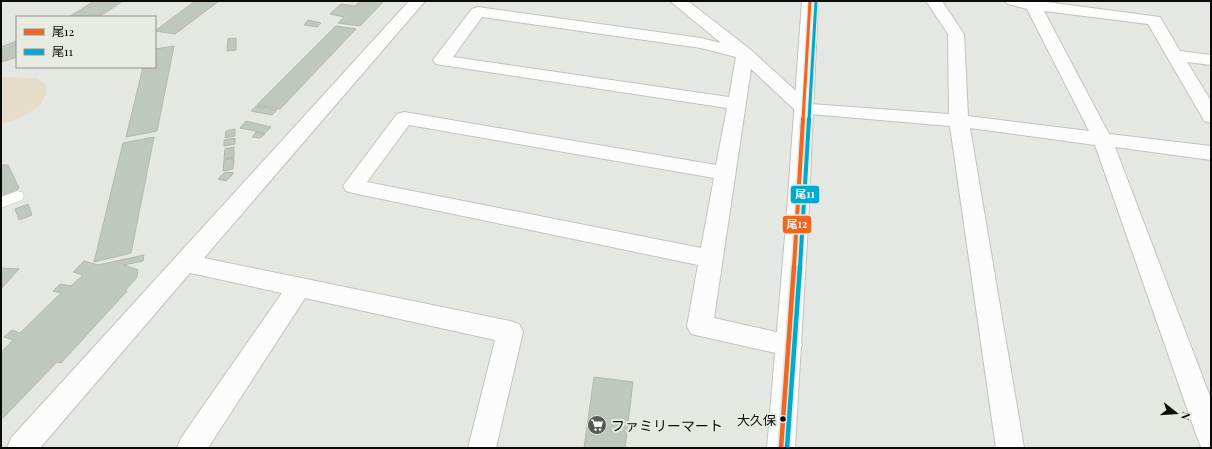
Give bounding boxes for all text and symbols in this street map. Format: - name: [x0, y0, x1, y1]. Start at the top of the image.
- legend: [16, 16, 156, 68]
- text: 尾12: [52, 23, 74, 39]
- text: 尾11: [52, 43, 73, 59]
- line badge: 尾11: [790, 185, 820, 204]
- text: 尾11: [795, 186, 815, 201]
- line badge: 尾12: [782, 215, 812, 234]
- text: 尾12: [787, 216, 808, 231]
- north arrow: [1156, 393, 1196, 433]
- text: N: [1178, 410, 1194, 422]
- place label: 大久保: [737, 411, 776, 428]
- supermarket icon: ファミリーマート: [586, 414, 608, 436]
- marker: 大久保: [778, 414, 788, 424]
- place label: ファミリーマート: [611, 416, 723, 435]

